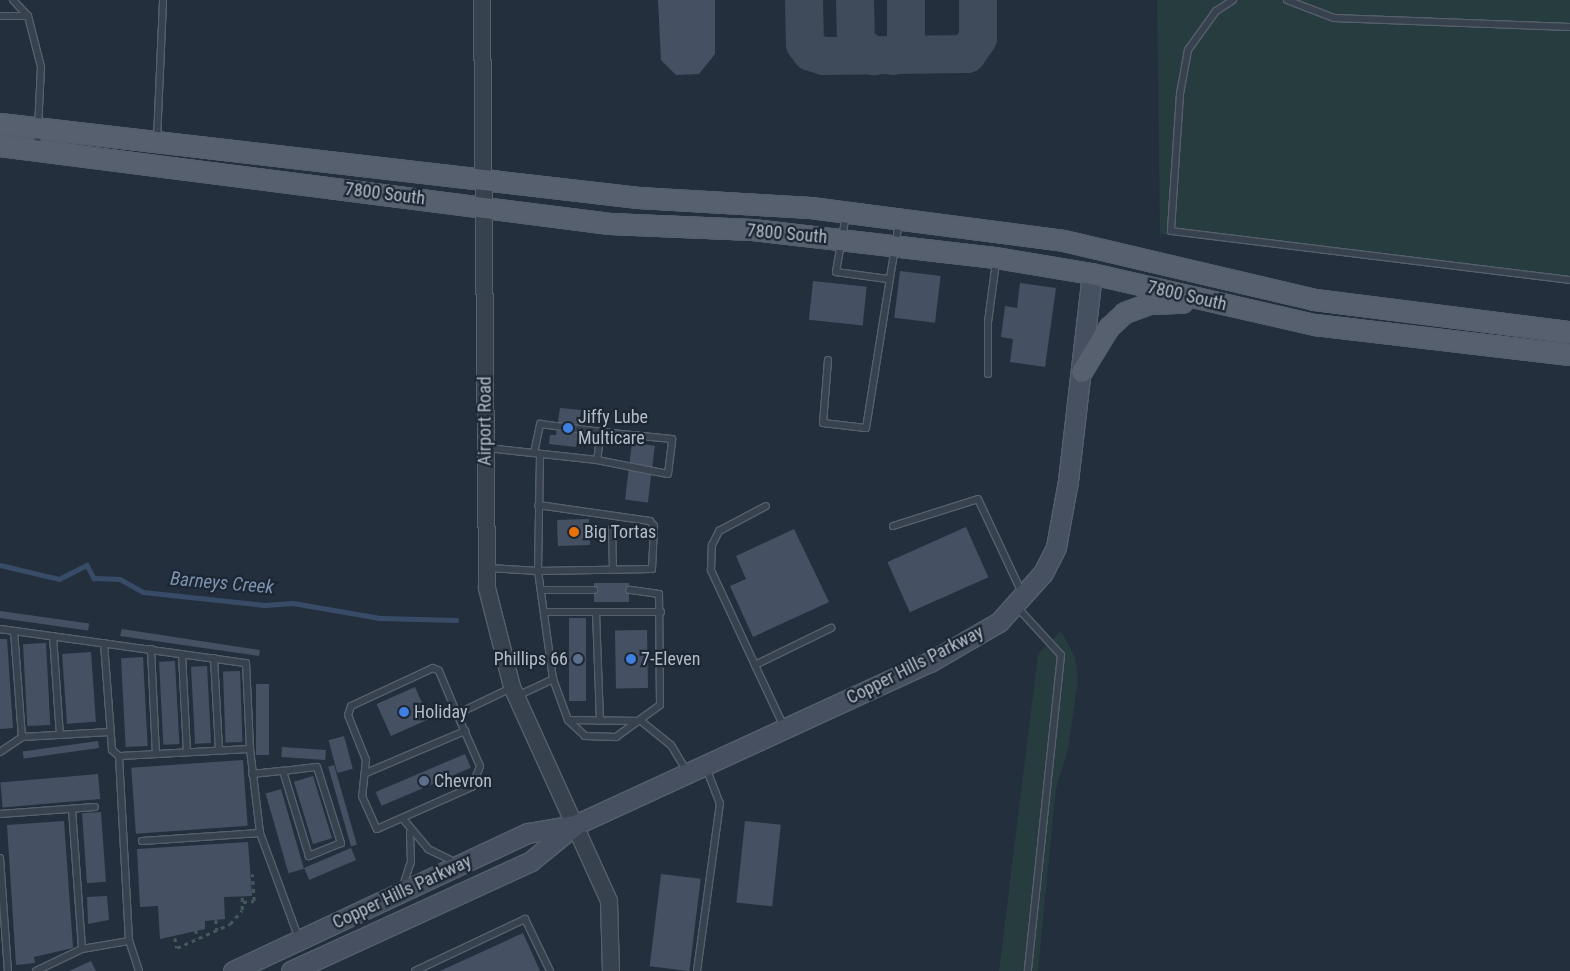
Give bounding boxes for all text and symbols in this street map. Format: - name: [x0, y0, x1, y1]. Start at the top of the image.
- street label: 7800 South: [344, 178, 426, 210]
- street label: 7800 South: [746, 220, 828, 248]
- street label: 7800 South: [1145, 276, 1229, 316]
- street label: Airport Road: [474, 376, 496, 466]
- place label: Jiffy Lube Multicare: [578, 407, 648, 449]
- marker: Jiffy Lube Multicare: [562, 422, 574, 434]
- place label: Big Tortas: [584, 521, 657, 543]
- marker: Big Tortas: [568, 526, 580, 538]
- water label: Barneys Creek: [169, 567, 275, 599]
- street label: Copper Hills Parkway: [843, 621, 987, 709]
- place label: Phillips 66: [494, 648, 568, 670]
- place label: 7-Eleven: [641, 648, 700, 670]
- marker: Phillips 66: [572, 653, 584, 665]
- marker: 7-Eleven: [625, 653, 637, 665]
- place label: Holiday: [414, 701, 467, 723]
- marker: Holiday: [398, 706, 410, 718]
- place label: Chevron: [434, 770, 492, 792]
- marker: Chevron: [418, 775, 430, 787]
- street label: Copper Hills Parkway: [329, 850, 475, 934]

